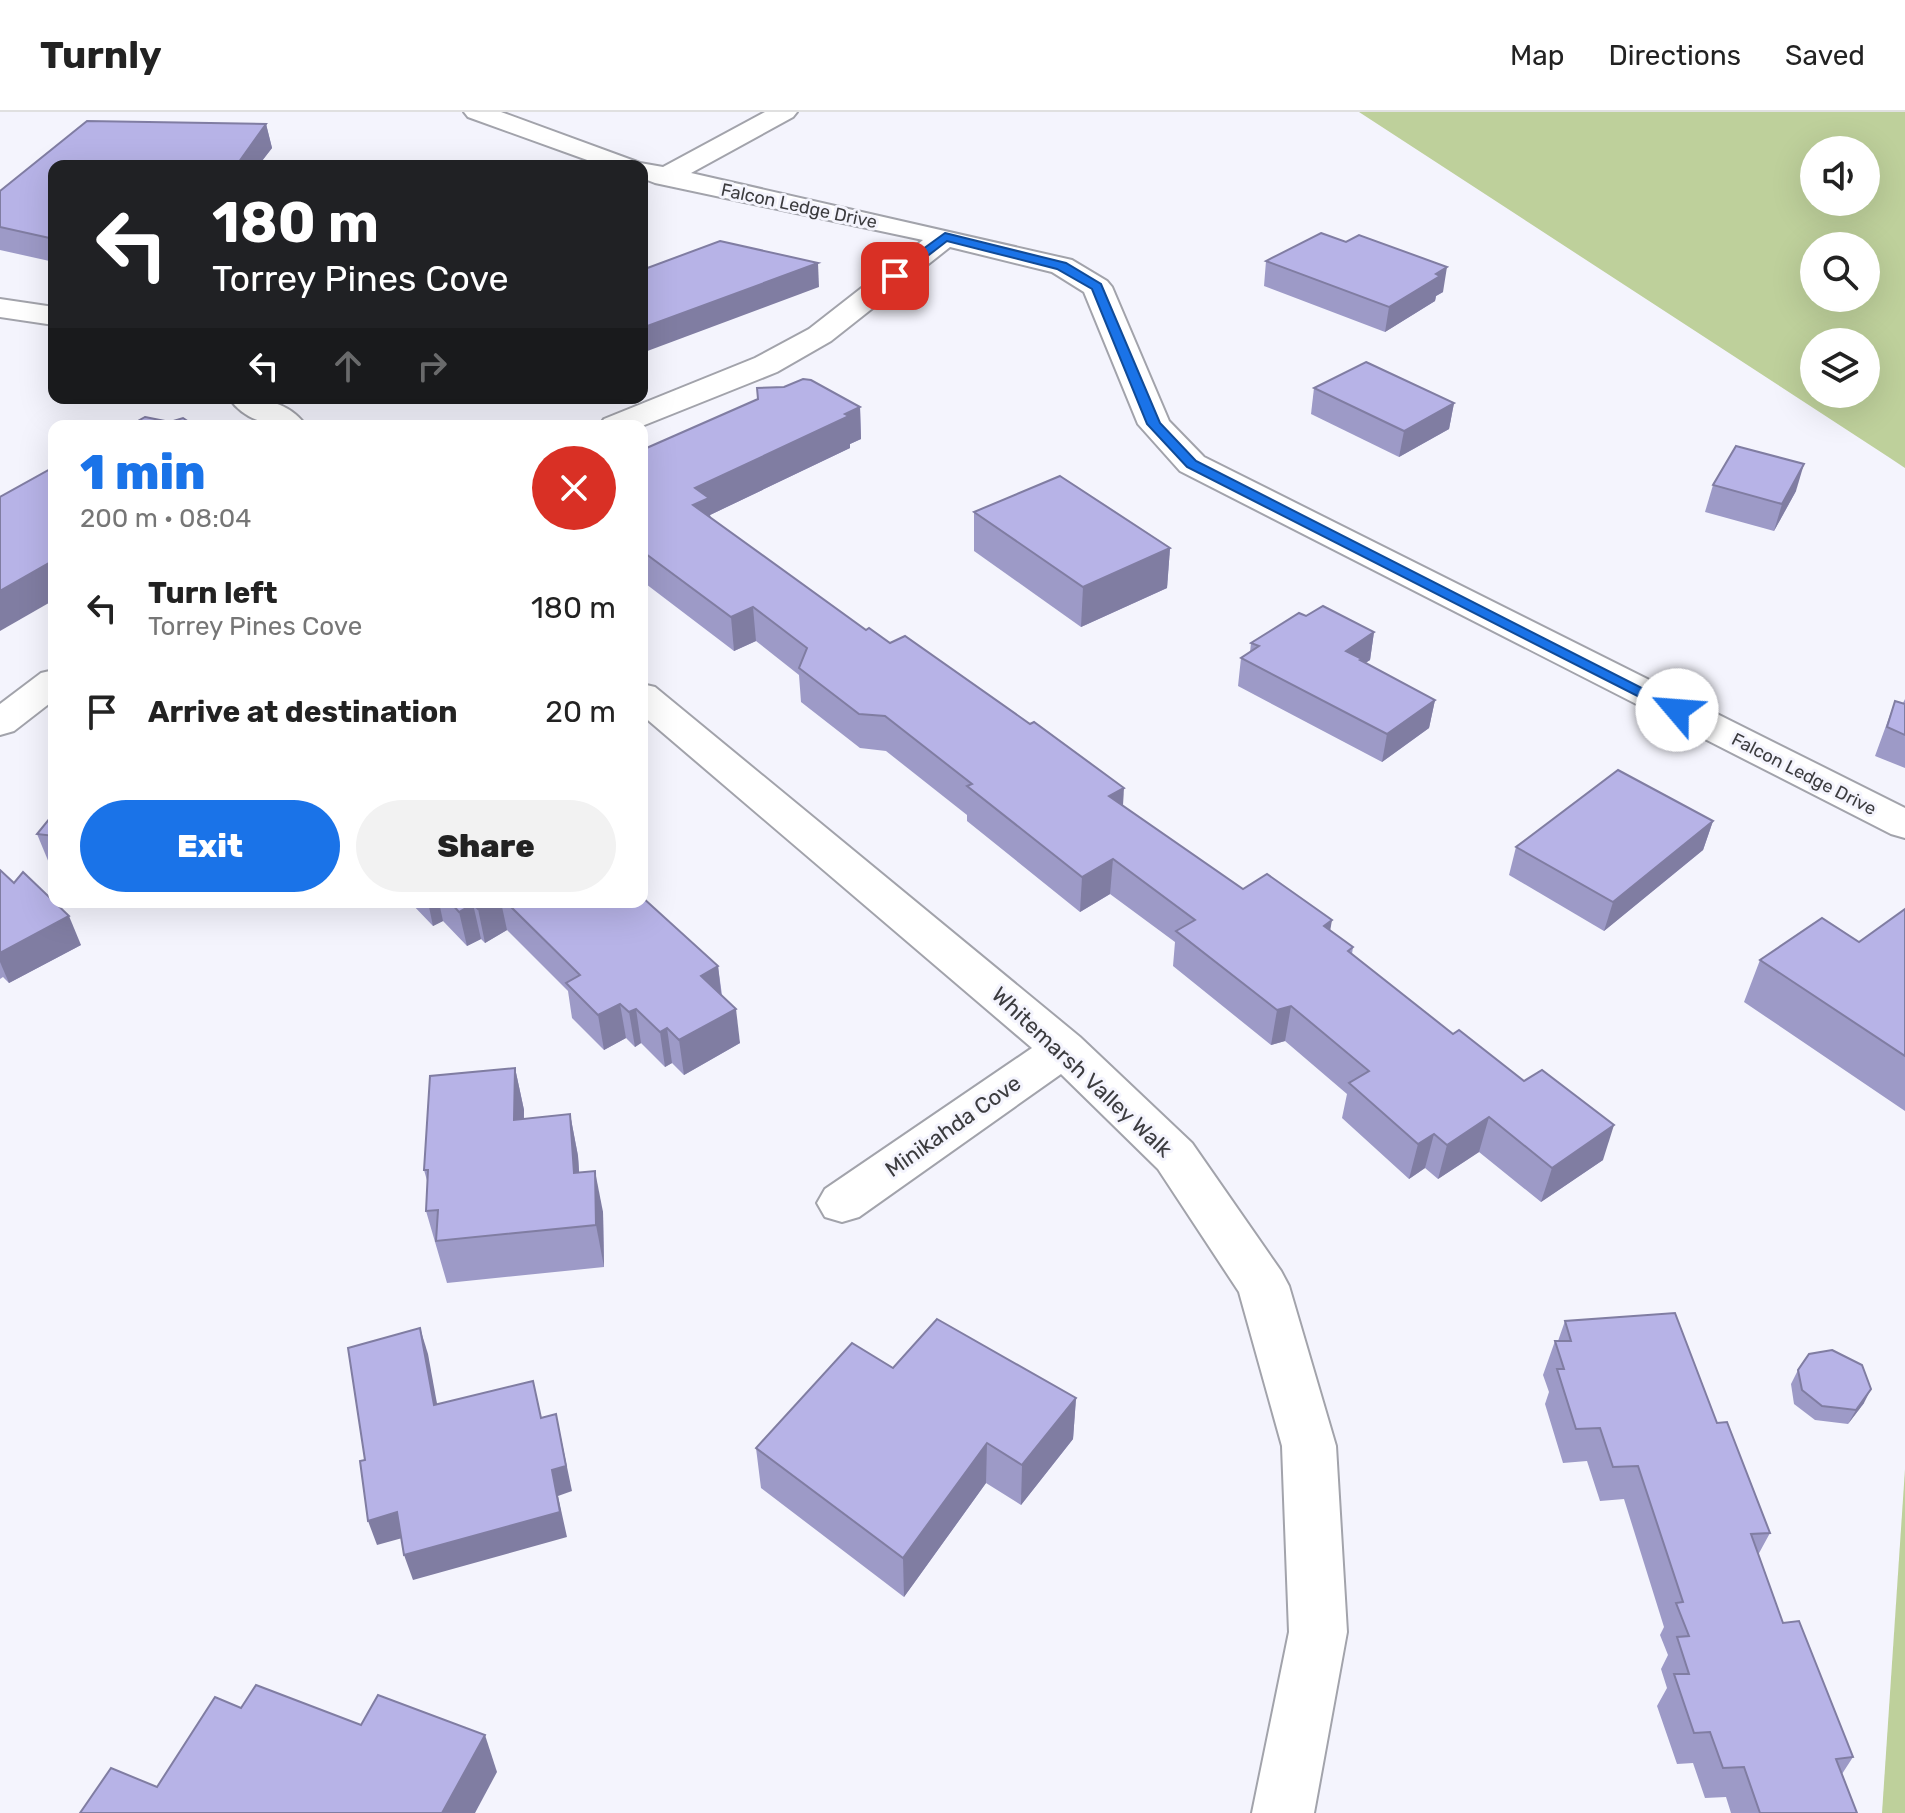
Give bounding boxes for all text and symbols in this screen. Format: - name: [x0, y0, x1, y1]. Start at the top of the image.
- text: Turnly: [40, 32, 162, 78]
- text: Map: [1510, 39, 1564, 72]
- text: Directions: [1608, 39, 1741, 72]
- text: Saved: [1785, 39, 1865, 72]
- map controls: [1800, 136, 1880, 408]
- button: sound: [1800, 136, 1880, 216]
- street label: Falcon Ledge Drive: [719, 179, 879, 233]
- text: 180 m: [212, 190, 379, 256]
- icon: left: [80, 192, 184, 296]
- button: search: [1800, 232, 1880, 312]
- pin: [861, 242, 929, 310]
- icon: arrive: [873, 254, 917, 298]
- text: Torrey Pines Cove: [212, 257, 509, 300]
- button: layers: [1800, 328, 1880, 408]
- icon: left: [242, 344, 286, 388]
- icon: ahead: [326, 344, 370, 388]
- icon: right: [410, 344, 454, 388]
- text: 1 min: [80, 444, 206, 501]
- button: close: [532, 446, 616, 530]
- text: 200 m · 08:04: [80, 503, 251, 534]
- text: Turn left: [148, 575, 278, 611]
- icon: left: [80, 586, 124, 630]
- text: 180 m: [531, 590, 616, 626]
- text: Torrey Pines Cove: [148, 611, 362, 642]
- position arrow: [1635, 668, 1719, 752]
- icon: arrive: [80, 690, 124, 734]
- text: Arrive at destination: [148, 694, 458, 730]
- text: 20 m: [545, 694, 616, 730]
- street label: Falcon Ledge Drive: [1728, 728, 1880, 820]
- button: Exit: [80, 800, 340, 892]
- button: Share: [356, 800, 616, 892]
- street label: Whitemarsh Valley Walk: [986, 981, 1178, 1163]
- street label: Minikahda Cove: [880, 1069, 1026, 1183]

